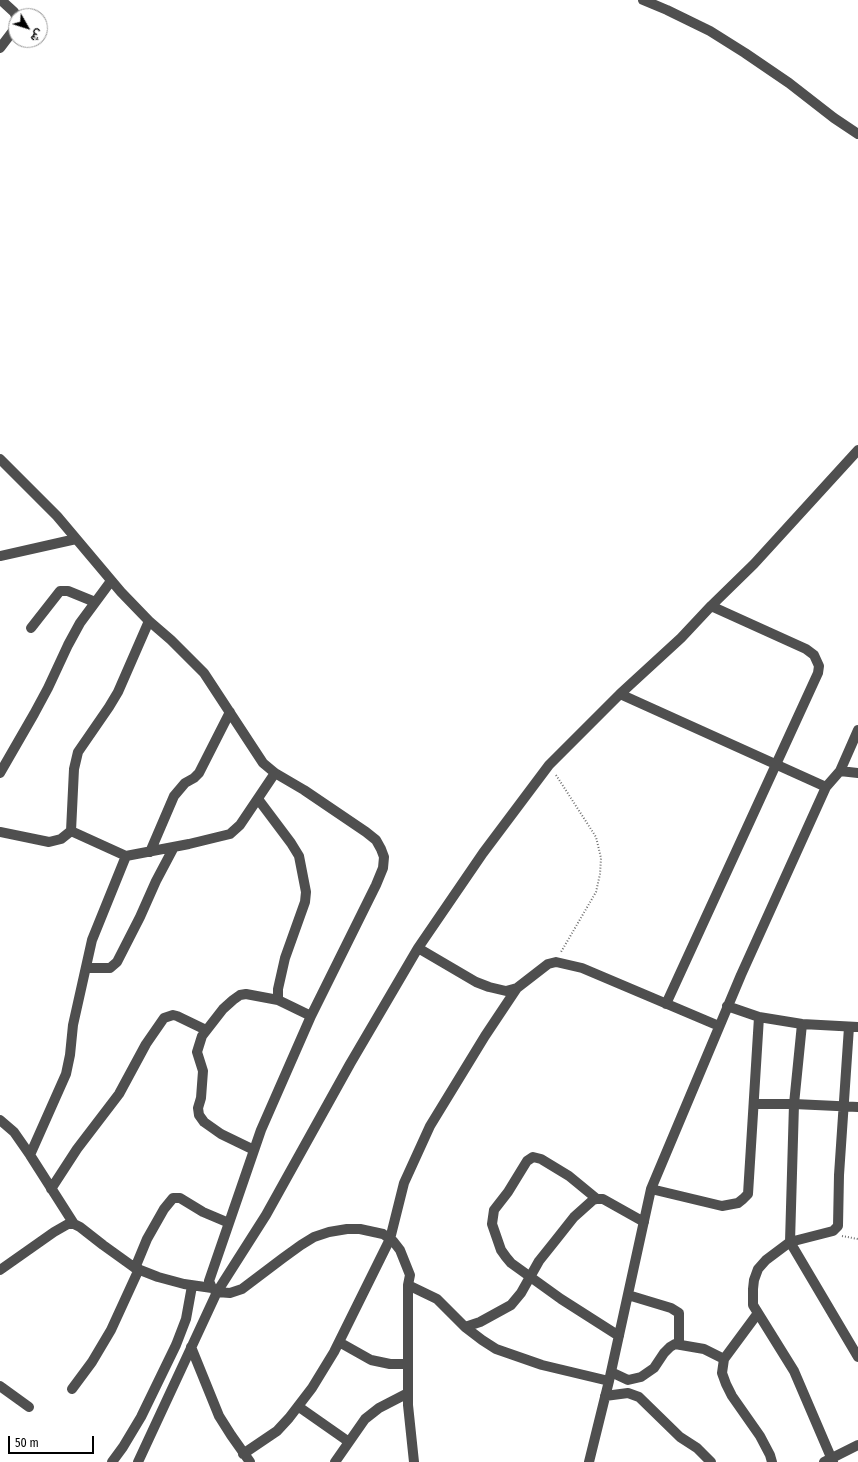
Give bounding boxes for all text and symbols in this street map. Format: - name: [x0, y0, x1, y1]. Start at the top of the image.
- north arrow: [8, 8, 48, 48]
- text: ش: [28, 26, 46, 44]
- scale bar: [10, 1428, 96, 1454]
- text: 50 m: [15, 1436, 39, 1450]

